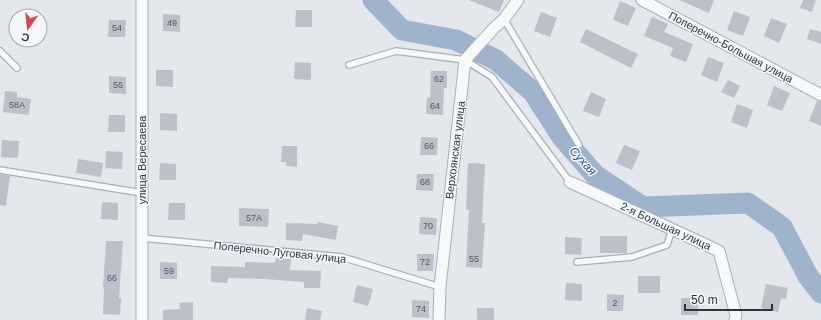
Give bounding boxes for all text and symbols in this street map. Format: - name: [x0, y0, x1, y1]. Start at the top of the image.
- north arrow: [8, 8, 48, 48]
- street label: Поперечно-Большая улица: [667, 9, 796, 85]
- house number: 49: [167, 18, 177, 28]
- house number: 54: [112, 23, 122, 33]
- text: С: [20, 31, 31, 44]
- house number: 62: [434, 74, 444, 84]
- house number: 56: [113, 80, 123, 90]
- street label: Верхоянская улица: [443, 99, 467, 200]
- house number: 58А: [9, 100, 25, 110]
- house number: 64: [430, 101, 440, 111]
- street label: улица Вересаева: [136, 115, 148, 204]
- house number: 66: [424, 141, 434, 151]
- water label: Сухая: [567, 144, 600, 179]
- house number: 68: [420, 177, 430, 187]
- street label: 2-я Большая улица: [619, 200, 714, 253]
- house number: 57А: [246, 213, 262, 223]
- house number: 70: [423, 221, 433, 231]
- street label: Поперечно-Луговая улица: [213, 239, 348, 265]
- house number: 55: [469, 254, 479, 264]
- house number: 72: [420, 257, 430, 267]
- house number: 59: [164, 266, 174, 276]
- house number: 66: [107, 273, 117, 283]
- scale bar: [685, 286, 772, 312]
- text: 50 m: [691, 293, 718, 307]
- house number: 2: [612, 298, 618, 308]
- house number: 74: [416, 304, 426, 314]

